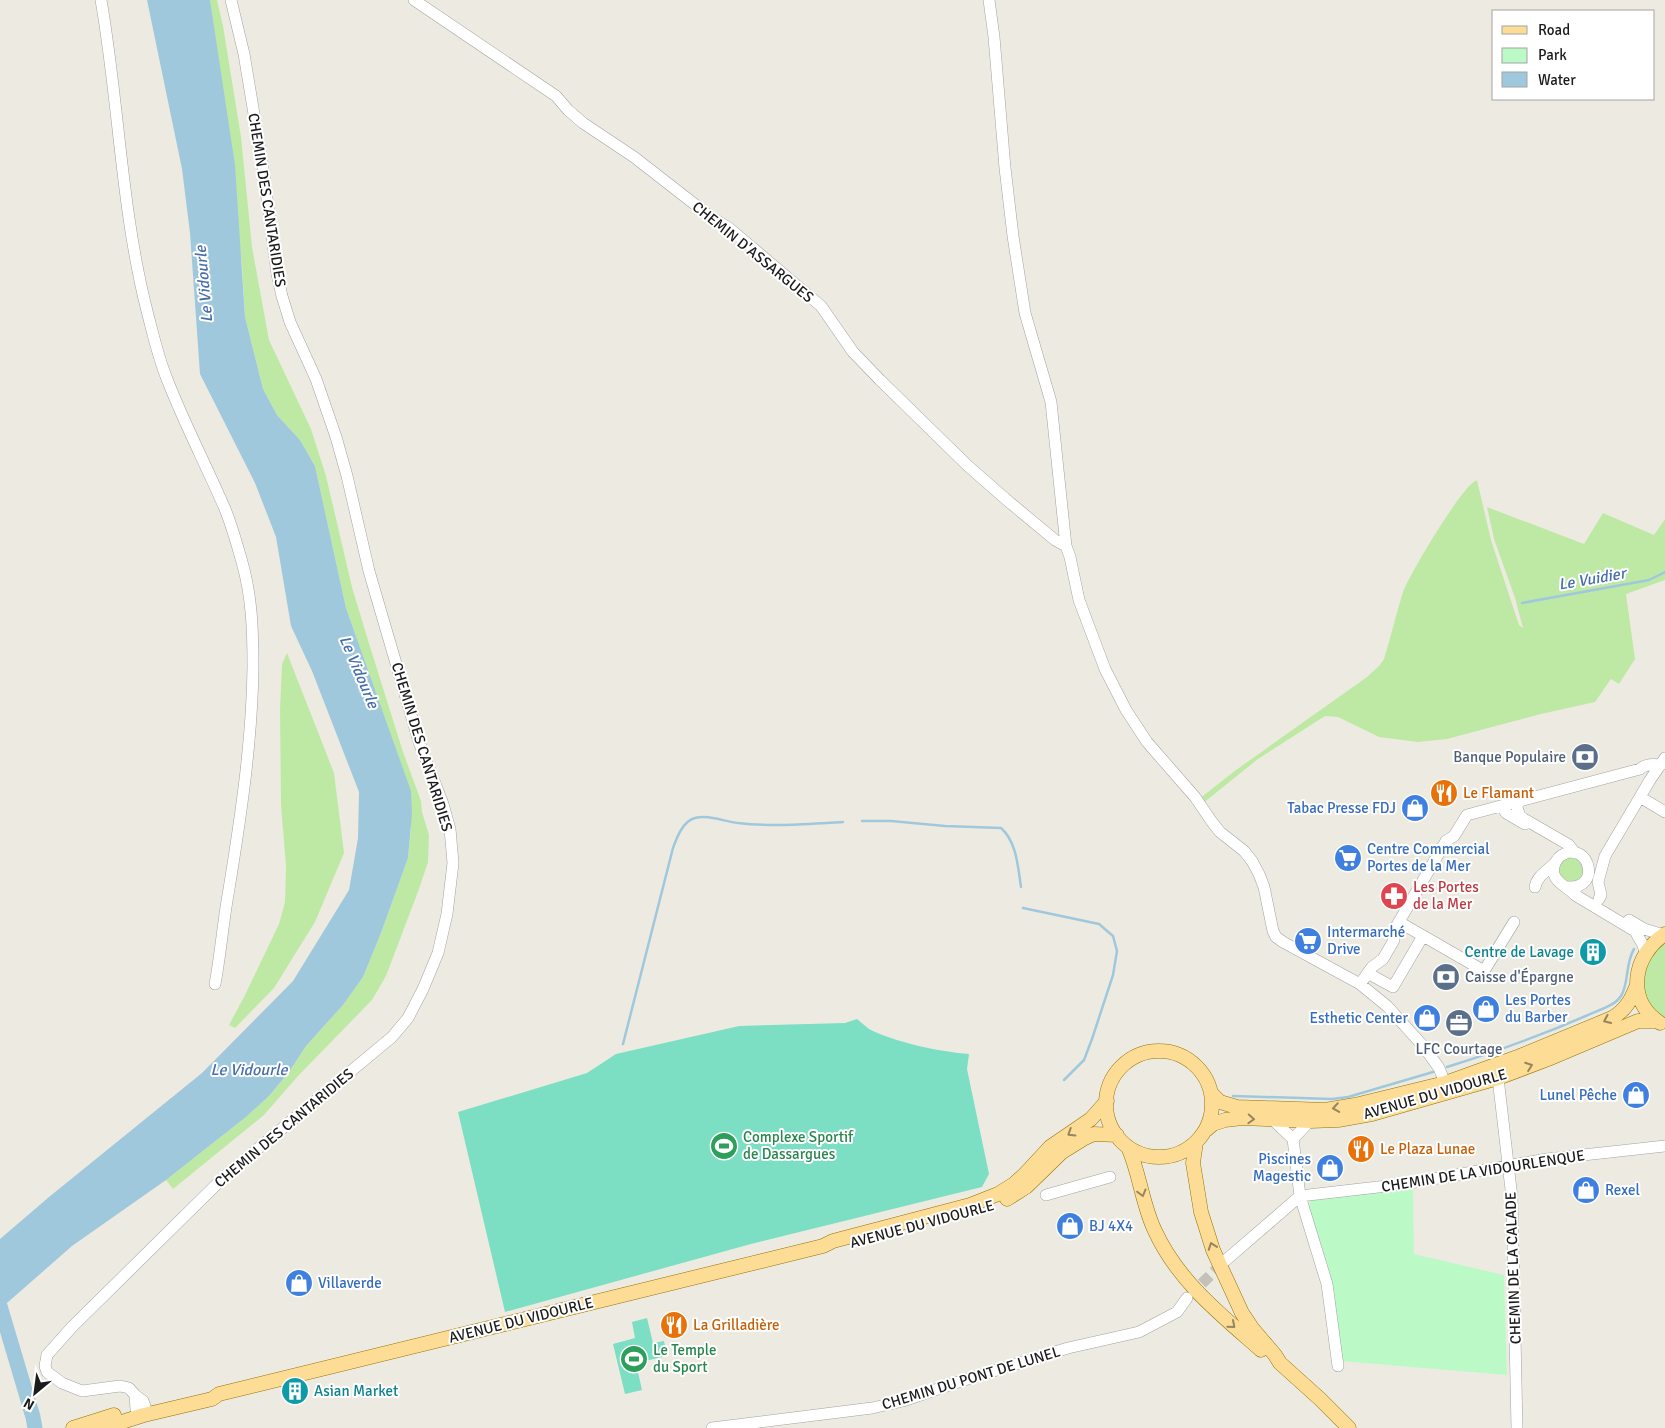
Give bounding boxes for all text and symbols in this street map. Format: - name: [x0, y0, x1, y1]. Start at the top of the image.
- legend: [1492, 10, 1655, 100]
- text: Road: [1538, 21, 1570, 39]
- text: Park: [1538, 46, 1567, 64]
- text: Water: [1538, 71, 1576, 89]
- street label: CHEMIN DES CANTARIDIES: [244, 112, 290, 288]
- street label: CHEMIN D'ASSARGUES: [689, 198, 817, 306]
- water label: Le Vidourle: [191, 244, 217, 323]
- water label: Le Vuidier: [1557, 563, 1629, 595]
- water label: Le Vidourle: [335, 633, 384, 712]
- street label: CHEMIN DES CANTARIDIES: [388, 660, 456, 834]
- bank icon: Banque Populaire: [1570, 742, 1600, 772]
- place label: Banque Populaire: [1453, 748, 1566, 766]
- restaurant icon: Le Flamant: [1429, 778, 1459, 808]
- place label: Le Flamant: [1463, 784, 1534, 802]
- shop icon: Tabac Presse FDJ: [1400, 793, 1430, 823]
- place label: Tabac Presse FDJ: [1287, 799, 1396, 817]
- place label: Centre Commercial Portes de la Mer: [1367, 840, 1490, 875]
- supermarket icon: Centre Commercial Portes de la Mer: [1333, 843, 1363, 873]
- place label: Les Portes de la Mer: [1413, 878, 1479, 913]
- pharmacy icon: Les Portes de la Mer: [1379, 881, 1409, 911]
- place label: Intermarché Drive: [1327, 923, 1405, 958]
- supermarket icon: Intermarché Drive: [1293, 926, 1323, 956]
- building icon: Centre de Lavage: [1578, 937, 1608, 967]
- place label: Centre de Lavage: [1464, 943, 1574, 961]
- bank icon: Caisse d'Épargne: [1431, 962, 1461, 992]
- place label: Caisse d'Épargne: [1465, 967, 1574, 986]
- place label: Les Portes du Barber: [1505, 991, 1571, 1026]
- shop icon: Les Portes du Barber: [1471, 994, 1501, 1024]
- shop icon: Esthetic Center: [1412, 1003, 1442, 1033]
- office icon: LFC Courtage: [1444, 1008, 1474, 1038]
- place label: Esthetic Center: [1309, 1009, 1408, 1027]
- one-way arrow: [1603, 1014, 1612, 1025]
- place label: LFC Courtage: [1416, 1040, 1502, 1058]
- water label: Le Vidourle: [211, 1060, 288, 1080]
- one-way arrow: [1524, 1062, 1533, 1073]
- street label: CHEMIN DES CANTARIDIES: [211, 1065, 357, 1191]
- street label: AVENUE DU VIDOURLE: [1361, 1065, 1509, 1123]
- shop icon: Lunel Pêche: [1621, 1080, 1651, 1110]
- place label: Lunel Pêche: [1540, 1086, 1617, 1104]
- one-way arrow: [1332, 1102, 1341, 1112]
- one-way arrow: [1248, 1113, 1256, 1124]
- one-way arrow: [1067, 1126, 1076, 1136]
- place label: Complexe Sportif de Dassargues: [743, 1128, 854, 1163]
- sports icon: Complexe Sportif de Dassargues: [709, 1131, 739, 1161]
- restaurant icon: Le Plaza Lunae: [1346, 1134, 1376, 1164]
- place label: Le Plaza Lunae: [1380, 1140, 1475, 1158]
- street label: CHEMIN DE LA VIDOURLENQUE: [1380, 1146, 1586, 1196]
- place label: Piscines Magestic: [1253, 1150, 1311, 1185]
- shop icon: Piscines Magestic: [1315, 1153, 1345, 1183]
- shop icon: Rexel: [1571, 1175, 1601, 1205]
- place label: Rexel: [1605, 1181, 1640, 1199]
- one-way arrow: [1136, 1189, 1147, 1198]
- street label: CHEMIN DE LA CALADE: [1501, 1191, 1525, 1345]
- street label: AVENUE DU VIDOURLE: [848, 1196, 996, 1252]
- shop icon: BJ 4X4: [1055, 1211, 1085, 1241]
- place label: BJ 4X4: [1089, 1217, 1133, 1235]
- one-way arrow: [1208, 1243, 1218, 1251]
- shop icon: Villaverde: [284, 1268, 314, 1298]
- place label: Villaverde: [318, 1274, 382, 1292]
- street label: AVENUE DU VIDOURLE: [447, 1293, 595, 1347]
- restaurant icon: La Grilladière: [659, 1310, 689, 1340]
- place label: La Grilladière: [693, 1316, 780, 1334]
- one-way arrow: [1226, 1319, 1235, 1328]
- place label: Le Temple du Sport: [653, 1341, 717, 1376]
- street label: CHEMIN DU PONT DE LUNEL: [880, 1342, 1063, 1414]
- sports icon: Le Temple du Sport: [619, 1344, 649, 1374]
- north arrow: [10, 1368, 60, 1418]
- building icon: Asian Market: [280, 1376, 310, 1406]
- place label: Asian Market: [314, 1382, 398, 1400]
- text: N: [21, 1394, 37, 1414]

